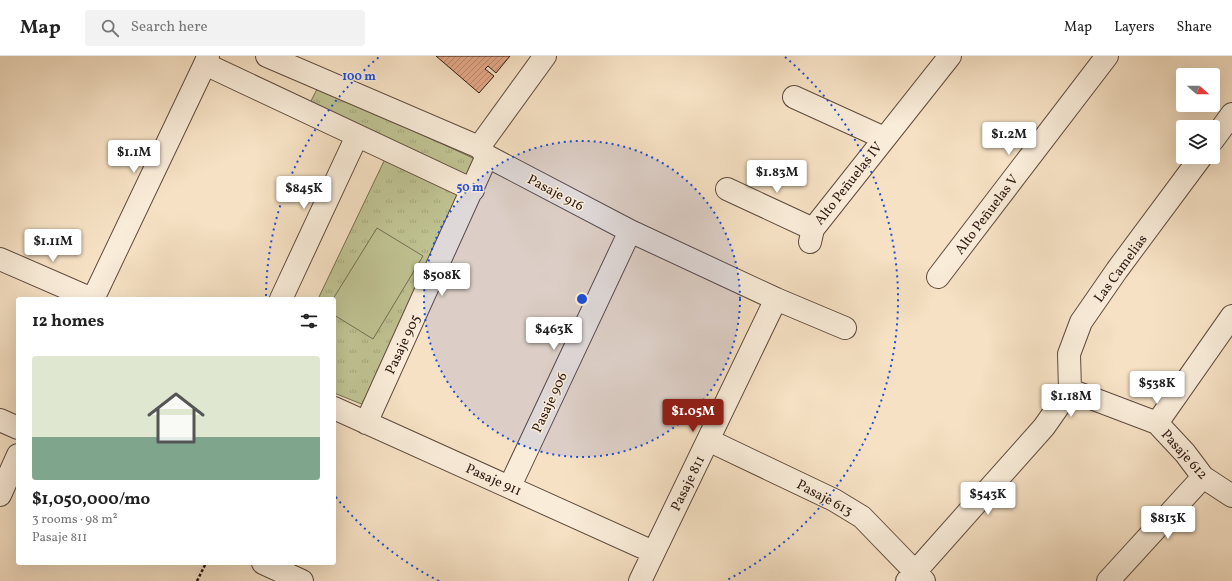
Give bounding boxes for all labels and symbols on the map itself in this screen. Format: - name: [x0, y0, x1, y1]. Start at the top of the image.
- north arrow: [1176, 68, 1220, 112]
- text: 100 m: [342, 69, 376, 85]
- pin: $1.2M: [981, 122, 1037, 156]
- street label: Alto Peñuelas IV: [811, 138, 888, 230]
- pin: $1.1M: [106, 140, 162, 174]
- pin: $1.83M: [744, 160, 810, 194]
- street label: Pasaje 916: [524, 171, 587, 216]
- street label: Alto Peñuelas V: [951, 171, 1024, 259]
- pin: $845K: [276, 176, 332, 210]
- text: 50 m: [456, 180, 484, 196]
- pin: $1.11M: [20, 229, 86, 263]
- street label: Las Camelias: [1090, 231, 1152, 307]
- pin: $508K: [414, 263, 470, 297]
- centre of rings: [575, 292, 589, 306]
- street label: Pasaje 905: [381, 312, 425, 378]
- pin: $463K: [526, 317, 582, 351]
- street label: Pasaje 906: [528, 369, 573, 436]
- pin: $538K: [1129, 371, 1185, 405]
- pin: $1.18M: [1038, 384, 1104, 418]
- pin: $1.05M: [660, 399, 726, 433]
- street label: Pasaje 612: [1156, 426, 1212, 484]
- street label: Pasaje 811: [667, 453, 710, 515]
- street label: Pasaje 911: [462, 460, 524, 501]
- street label: Pasaje 613: [793, 476, 856, 521]
- pin: $543K: [960, 482, 1016, 516]
- pin: $813K: [1140, 506, 1196, 540]

